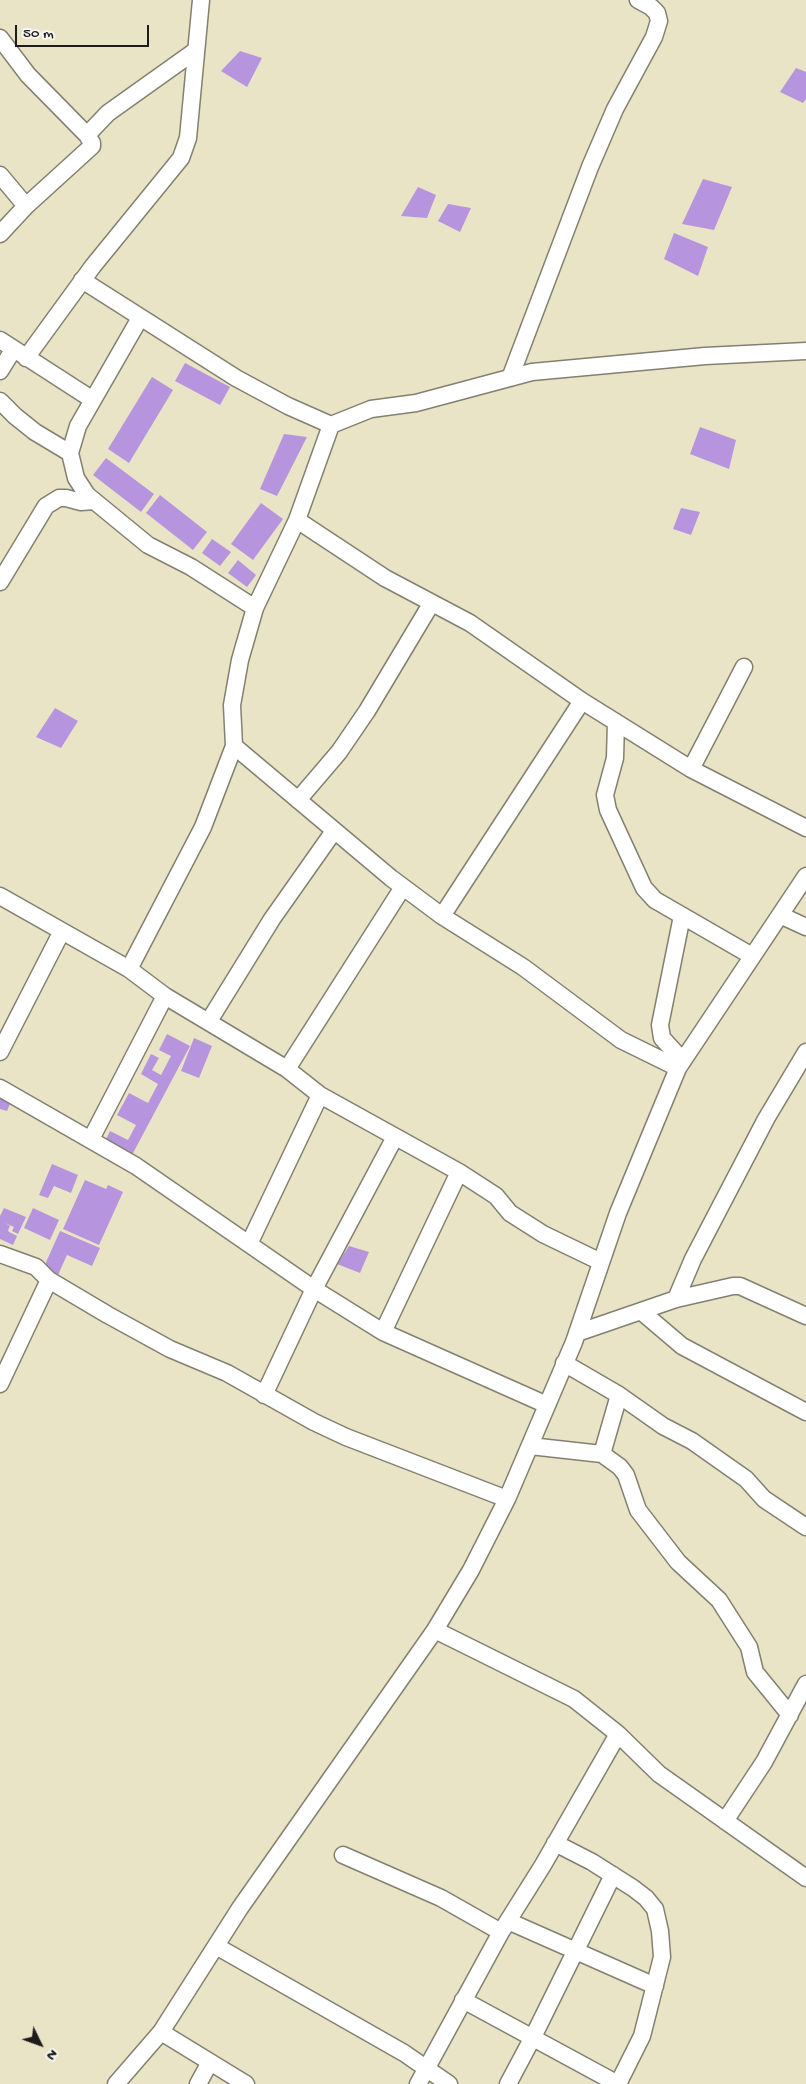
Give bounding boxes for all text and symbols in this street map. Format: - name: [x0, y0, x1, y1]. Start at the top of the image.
- scale bar: [18, 15, 151, 47]
- text: 50 m: [23, 25, 54, 43]
- north arrow: [15, 2019, 65, 2069]
- text: N: [42, 2045, 61, 2063]

